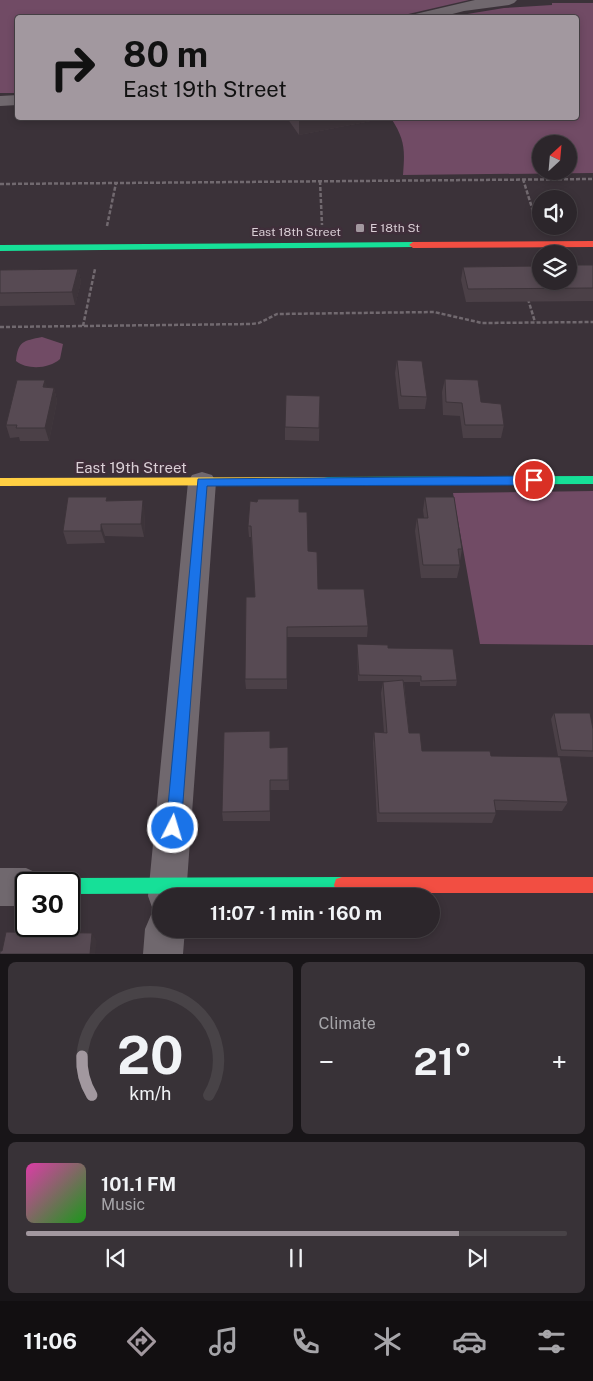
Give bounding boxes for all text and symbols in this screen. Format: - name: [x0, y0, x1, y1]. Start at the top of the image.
- text: 80 m: [123, 34, 208, 75]
- icon: right: [40, 35, 105, 100]
- text: East 19th Street: [123, 76, 287, 102]
- north arrow: [532, 135, 578, 180]
- map controls: [532, 135, 577, 290]
- button: sound: [532, 190, 577, 235]
- place label: E 18th St: [370, 221, 420, 235]
- marker: E 18th St: [354, 222, 366, 234]
- street label: East 18th Street: [251, 225, 341, 239]
- button: layers: [532, 245, 577, 290]
- street label: East 19th Street: [75, 459, 187, 476]
- pin: [513, 459, 555, 501]
- icon: arrive: [520, 466, 548, 494]
- position arrow: [146, 801, 198, 853]
- speed limit sign: 30: [15, 872, 80, 937]
- text: 11:07 · 1 min · 160 m: [210, 902, 382, 924]
- text: Climate: [319, 1014, 376, 1033]
- text: 20: [117, 1025, 184, 1086]
- text: 21°: [414, 1039, 472, 1084]
- text: −: [319, 1045, 334, 1078]
- text: +: [551, 1045, 567, 1078]
- text: km/h: [129, 1083, 171, 1104]
- text: 101.1 FM: [101, 1173, 176, 1195]
- text: Music: [101, 1195, 145, 1214]
- icon: previous: [102, 1244, 130, 1272]
- icon: pause: [282, 1244, 310, 1272]
- icon: next: [463, 1244, 491, 1272]
- icon: directions: [124, 1324, 159, 1359]
- icon: music: [206, 1324, 241, 1359]
- icon: phone: [288, 1324, 323, 1359]
- icon: climate: [370, 1324, 405, 1359]
- icon: car: [452, 1324, 487, 1359]
- icon: filters: [534, 1324, 569, 1359]
- text: 11:06: [24, 1328, 77, 1354]

